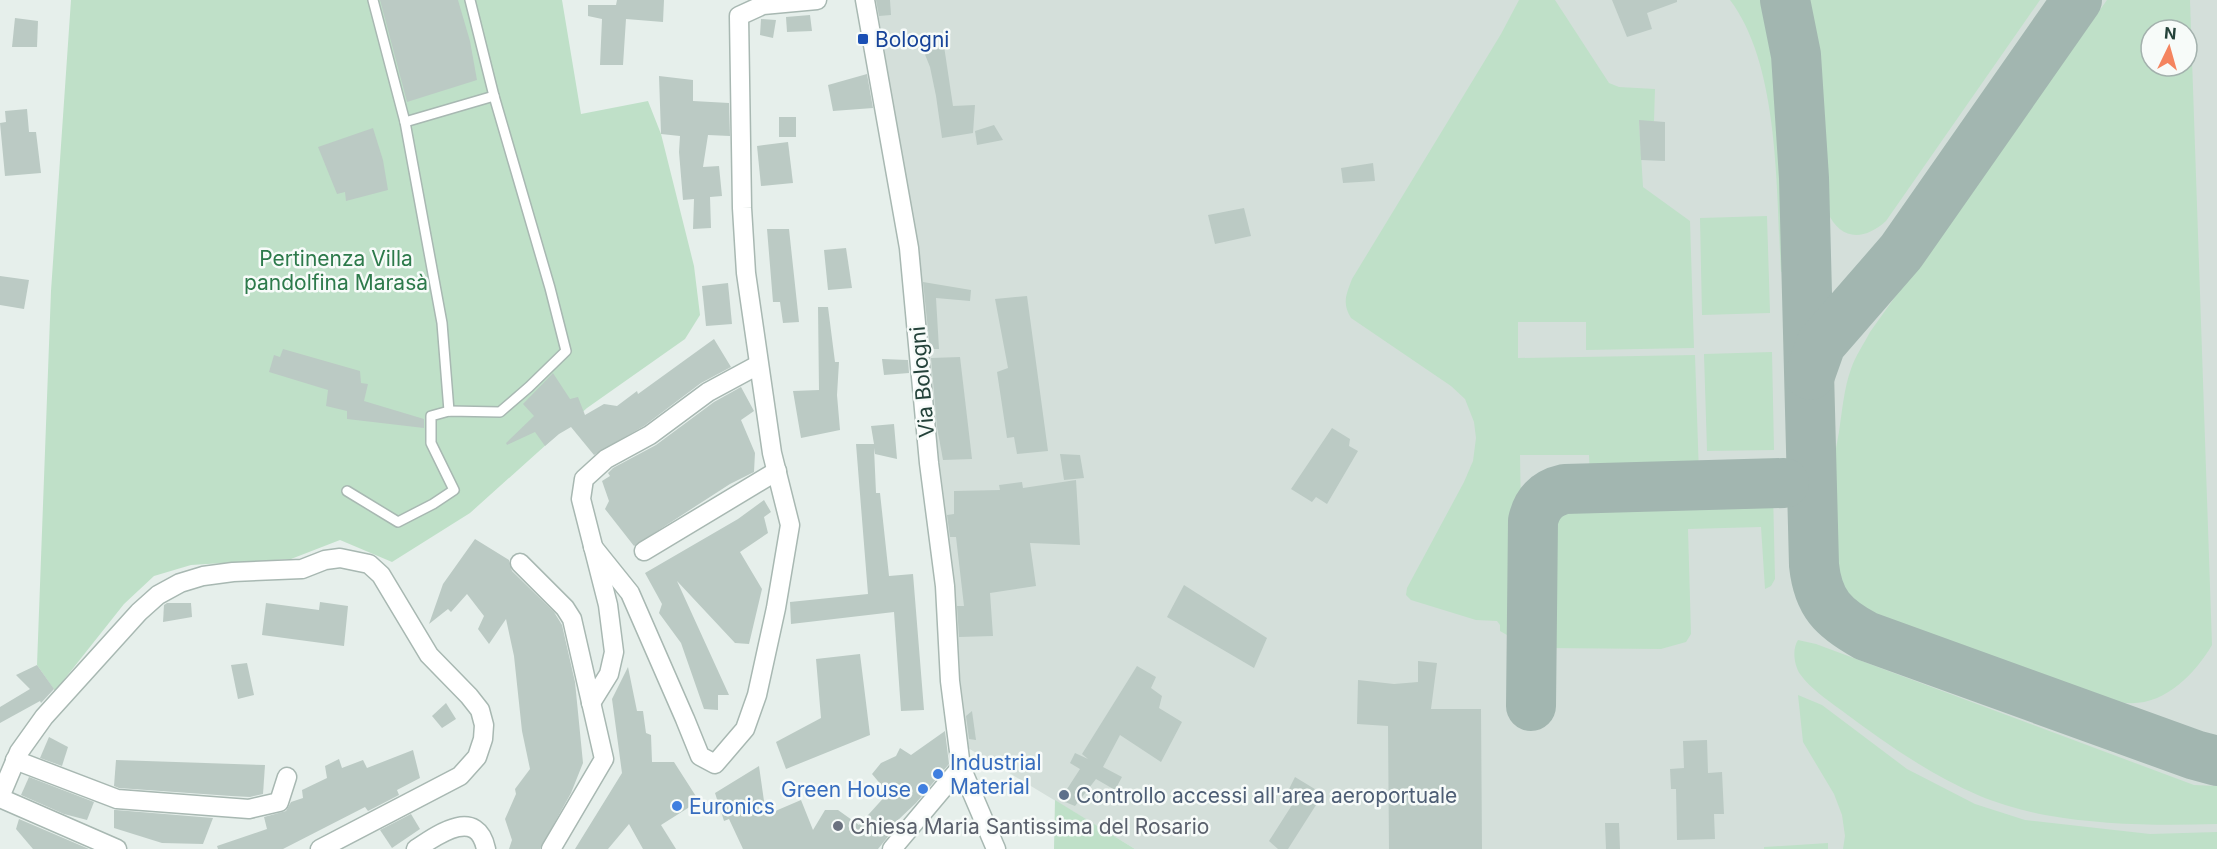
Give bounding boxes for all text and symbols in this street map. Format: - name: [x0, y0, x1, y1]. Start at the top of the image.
- north arrow: [2139, 18, 2199, 78]
- text: N: [2163, 23, 2177, 44]
- place label: Bologni: [875, 27, 949, 52]
- marker: Bologni: [856, 32, 870, 46]
- park label: Pertinenza Villa pandolfina Marasà: [244, 246, 428, 295]
- street label: Via Bologni: [905, 325, 939, 439]
- place label: Industrial Material: [950, 750, 1041, 799]
- marker: Industrial Material: [931, 767, 945, 781]
- place label: Green House: [781, 777, 911, 802]
- marker: Green House: [916, 782, 930, 796]
- place label: Controllo accessi all'area aeroportuale: [1076, 783, 1457, 808]
- marker: Controllo accessi all'area aeroportuale: [1057, 788, 1071, 802]
- place label: Euronics: [689, 794, 775, 819]
- marker: Euronics: [670, 799, 684, 813]
- place label: Chiesa Maria Santissima del Rosario: [850, 814, 1209, 839]
- marker: Chiesa Maria Santissima del Rosario: [831, 819, 845, 833]

